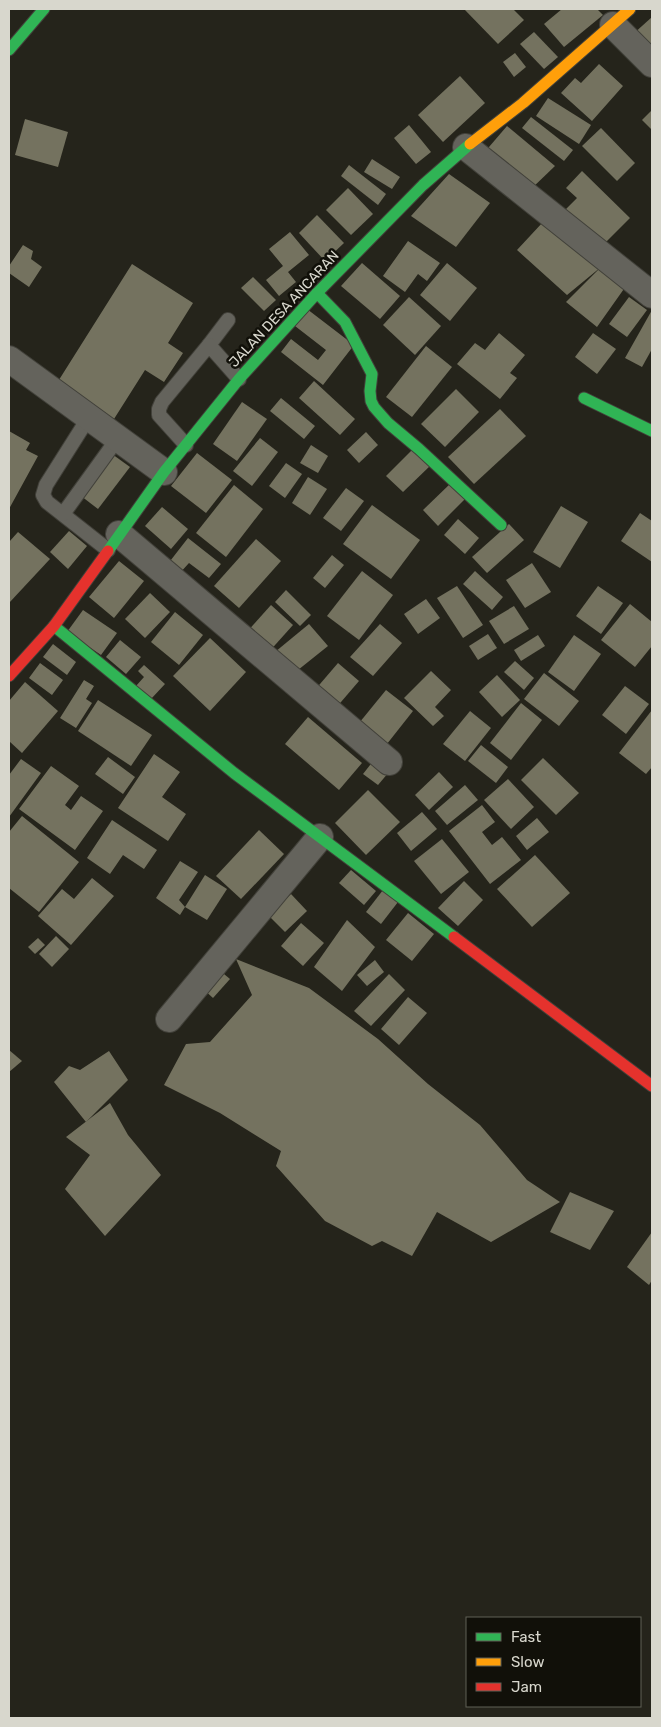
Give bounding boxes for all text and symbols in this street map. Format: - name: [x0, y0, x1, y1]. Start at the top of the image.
- street label: JALAN DESA ANCARAN: [226, 247, 342, 371]
- legend: [466, 1617, 641, 1707]
- text: Fast: [511, 1628, 541, 1646]
- text: Slow: [511, 1653, 544, 1671]
- text: Jam: [511, 1678, 542, 1696]

